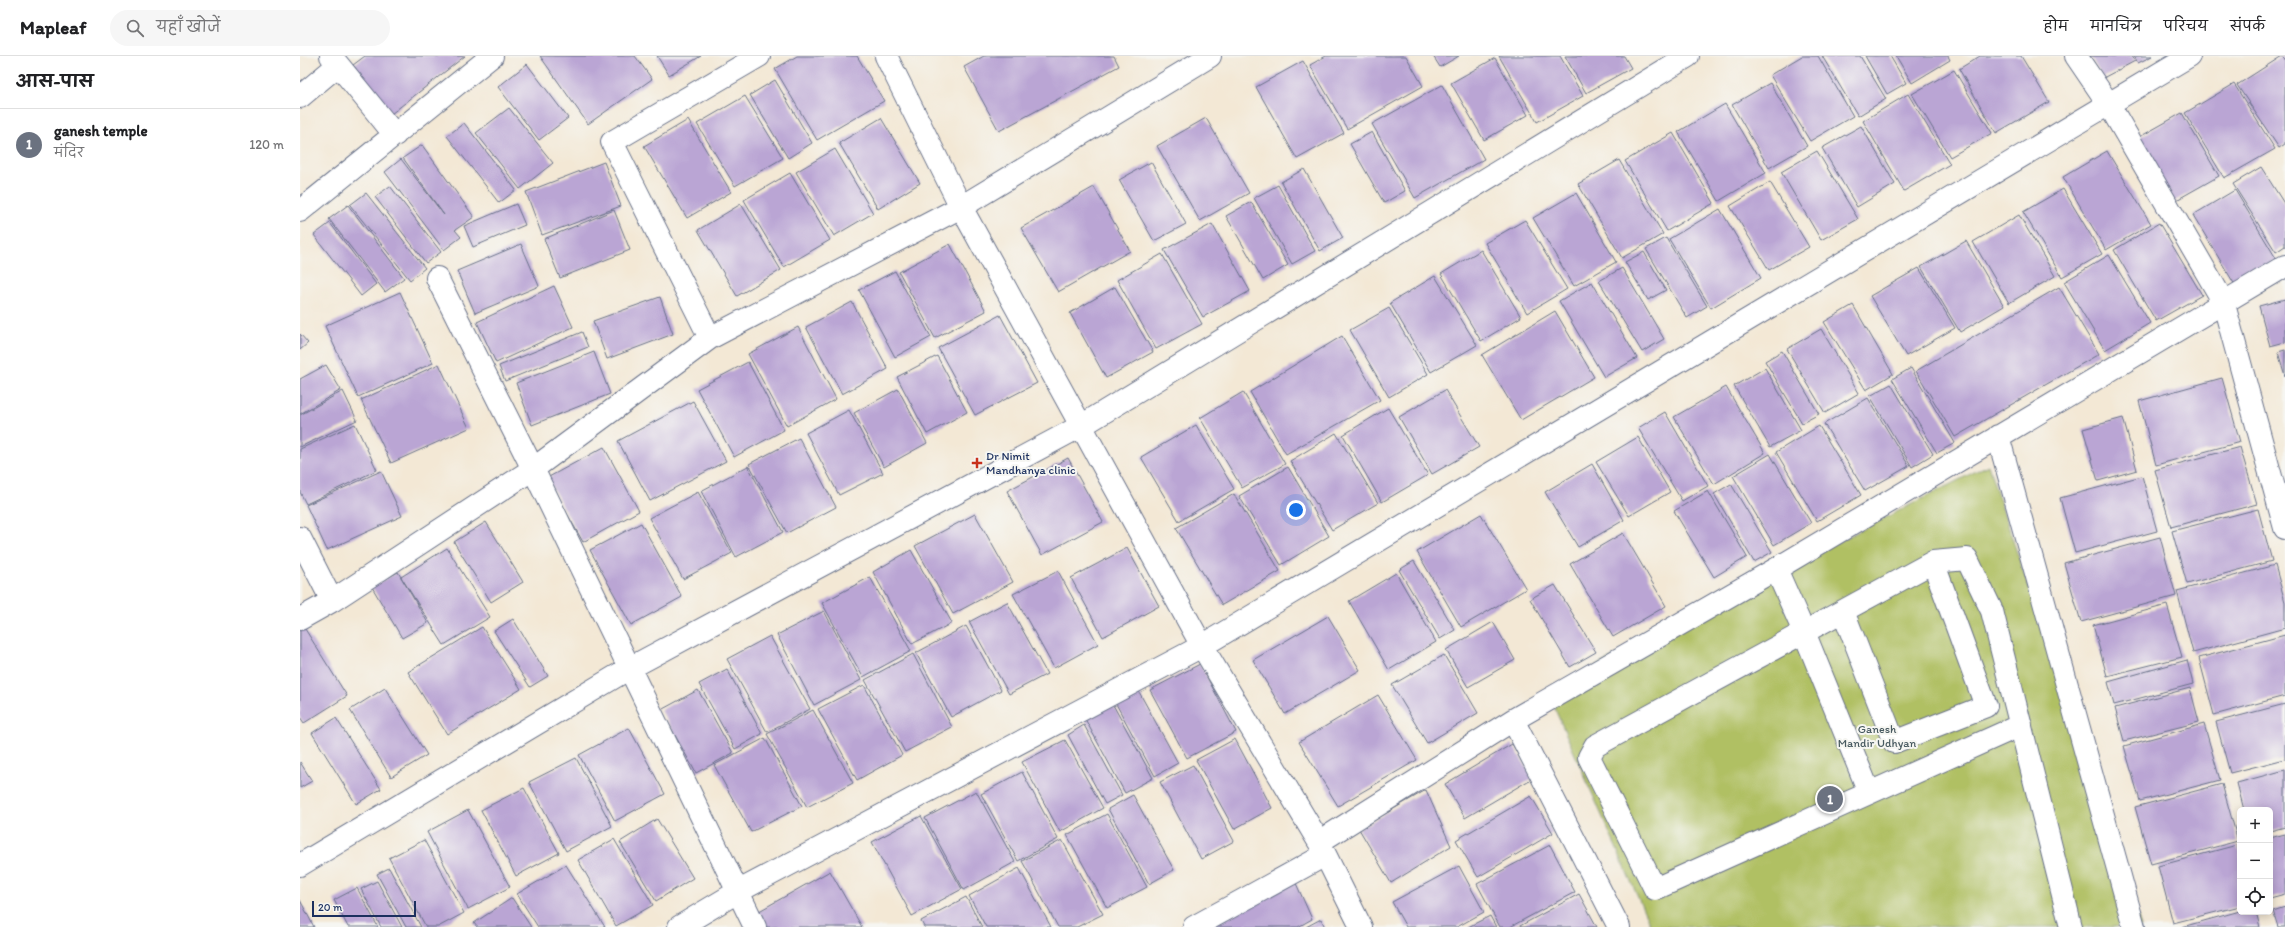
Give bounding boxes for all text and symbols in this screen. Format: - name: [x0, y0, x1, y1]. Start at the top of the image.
- search box: [110, 10, 390, 46]
- text: Mapleaf: [20, 16, 86, 39]
- icon: search: [124, 17, 146, 39]
- text: यहाँ खोजें: [156, 18, 220, 36]
- text: होम: [2044, 18, 2068, 35]
- text: मानचित्र: [2090, 18, 2142, 35]
- text: परिचय: [2164, 18, 2208, 35]
- text: संपर्क: [2230, 18, 2265, 35]
- text: आस-पास: [16, 71, 94, 91]
- text: ganesh temple: [54, 122, 148, 140]
- text: 1: [26, 137, 32, 152]
- text: 120 m: [249, 137, 284, 152]
- text: मंदिर: [54, 145, 84, 160]
- place label: Dr Nimit Mandhanya clinic: [986, 449, 1076, 477]
- marker: Dr Nimit Mandhanya clinic: [971, 457, 983, 469]
- your location: [1286, 500, 1306, 520]
- park label: Ganesh Mandir Udhyan: [1838, 722, 1917, 750]
- pin: 1: [1817, 784, 1843, 814]
- map controls: [2237, 807, 2273, 915]
- button: +: [2237, 807, 2273, 843]
- button: −: [2237, 843, 2273, 879]
- button: locate: [2237, 879, 2273, 915]
- scale bar: [312, 899, 416, 918]
- text: 20 m: [318, 901, 342, 914]

